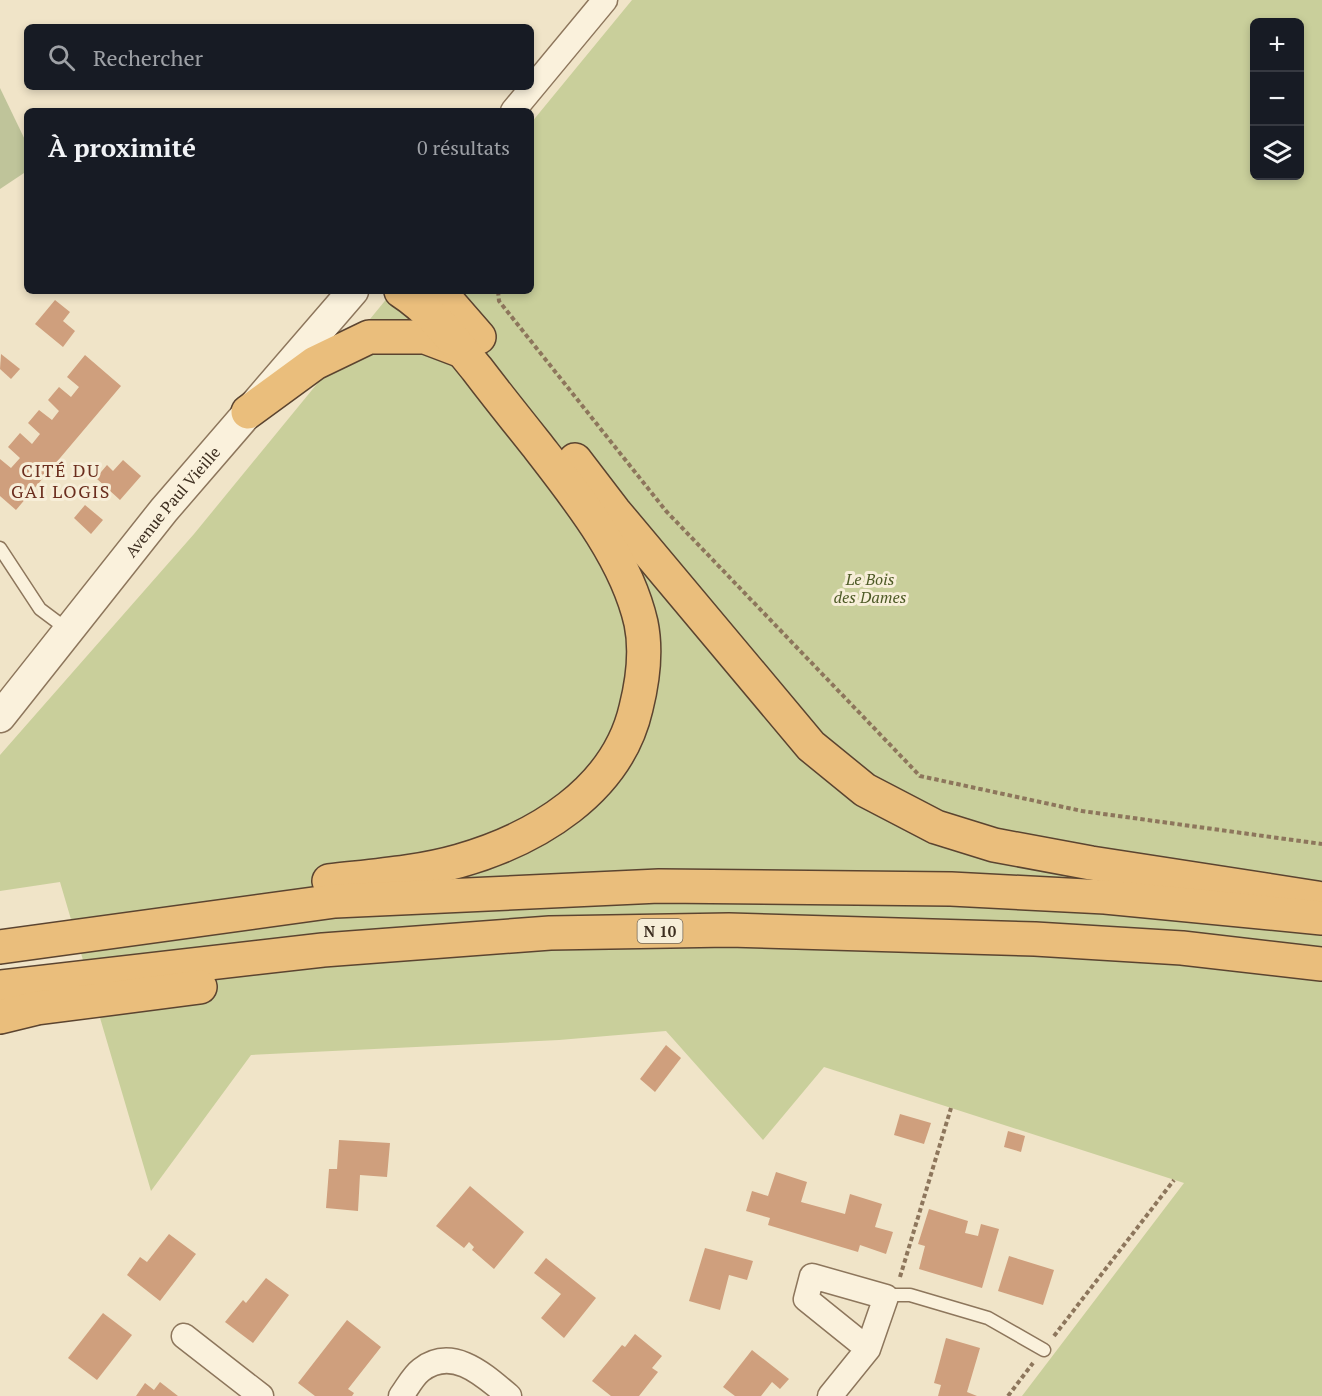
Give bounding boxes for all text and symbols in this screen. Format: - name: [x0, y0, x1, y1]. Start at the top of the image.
- map controls: [1250, 18, 1304, 180]
- button: +: [1250, 18, 1304, 72]
- search box: [24, 24, 534, 90]
- icon: search: [45, 41, 78, 74]
- text: Rechercher: [93, 43, 203, 72]
- button: −: [1250, 72, 1304, 126]
- button: layers: [1250, 126, 1304, 180]
- text: À proximité: [48, 130, 196, 164]
- text: 0 résultats: [417, 134, 510, 161]
- street label: Avenue Paul Vieille: [120, 442, 225, 562]
- district label: CITÉ DU GAI LOGIS: [11, 458, 111, 503]
- park label: Le Bois des Dames: [834, 568, 907, 608]
- road number: N 10: [638, 919, 682, 943]

